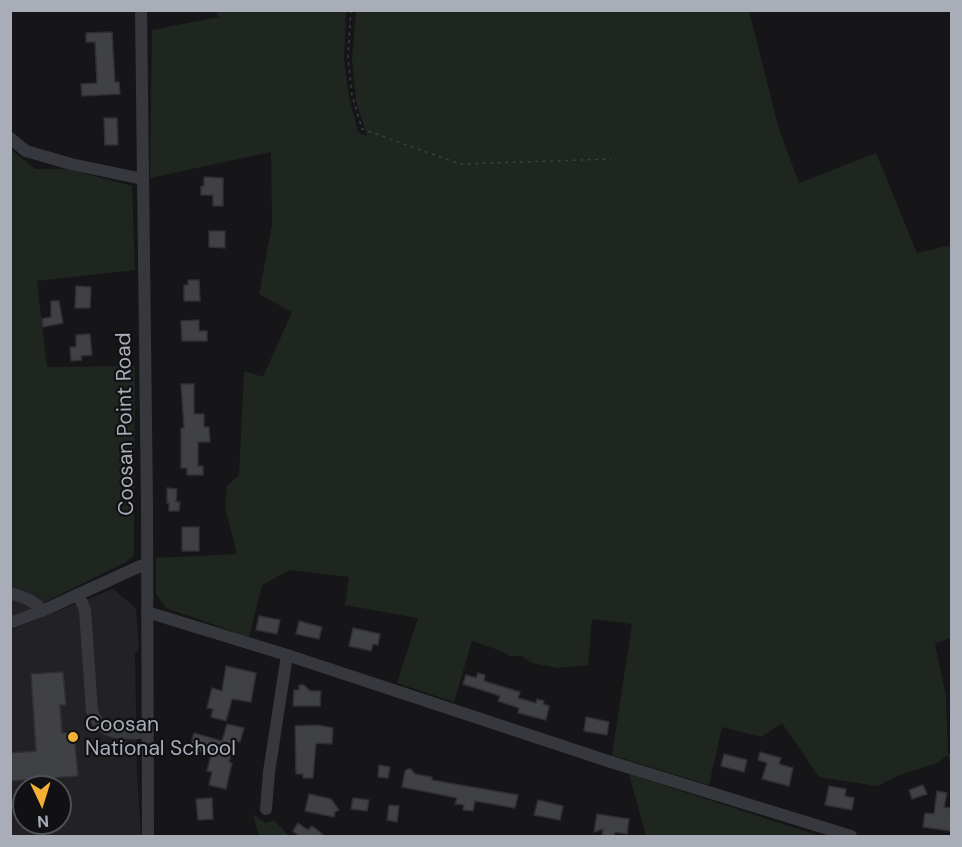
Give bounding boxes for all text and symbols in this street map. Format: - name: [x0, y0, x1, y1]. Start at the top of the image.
- street label: Coosan Point Road: [112, 332, 140, 516]
- place label: Coosan National School: [85, 712, 236, 762]
- marker: Coosan National School: [66, 730, 80, 744]
- north arrow: [12, 775, 72, 835]
- text: N: [37, 811, 50, 832]

